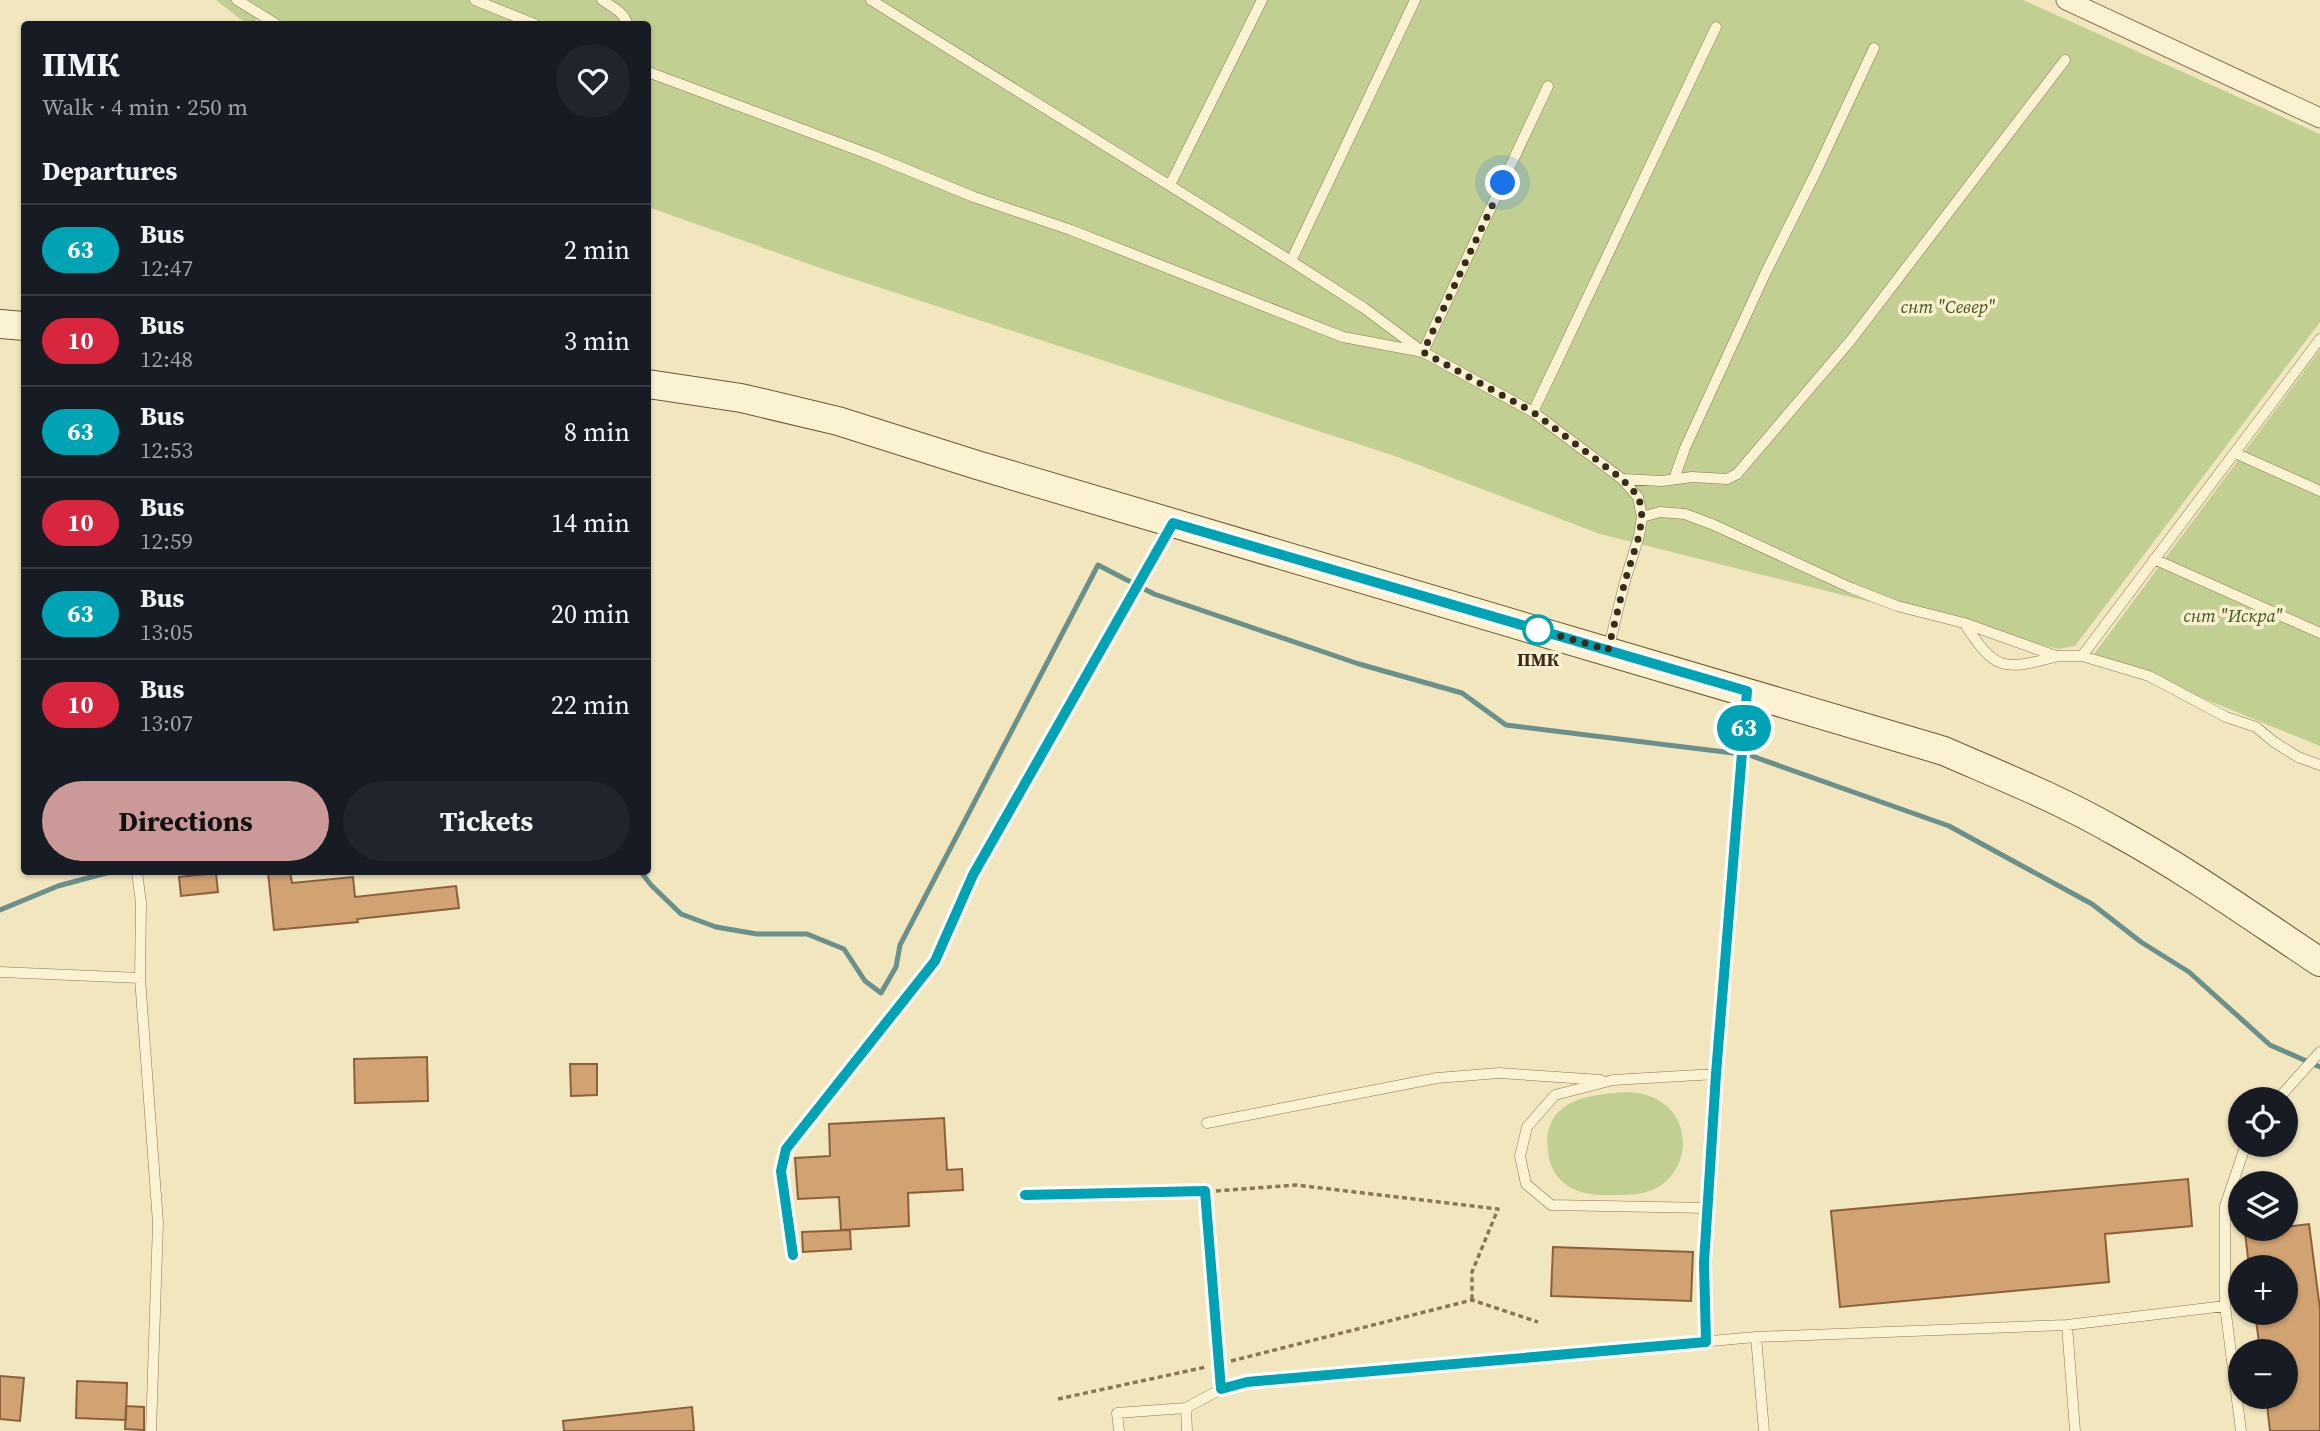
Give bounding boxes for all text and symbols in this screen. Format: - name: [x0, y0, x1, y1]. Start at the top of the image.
- text: ПМК: [42, 42, 119, 87]
- button: heart: [556, 44, 630, 118]
- text: Walk · 4 min · 250 m: [42, 91, 248, 123]
- text: Departures: [42, 153, 177, 189]
- your location: [1485, 165, 1520, 200]
- text: Bus: [140, 216, 184, 252]
- text: 2 min: [564, 232, 630, 268]
- text: 63: [67, 233, 94, 266]
- text: 12:47: [140, 252, 193, 284]
- park label: снт "Север": [1901, 294, 1996, 319]
- text: Bus: [140, 307, 184, 343]
- text: 3 min: [564, 323, 630, 359]
- text: 10: [67, 324, 94, 357]
- text: 12:48: [140, 343, 193, 375]
- text: Bus: [140, 398, 184, 434]
- text: 8 min: [564, 414, 630, 450]
- text: 63: [67, 415, 94, 448]
- text: 12:53: [140, 434, 193, 466]
- text: Bus: [140, 489, 184, 525]
- text: 14 min: [551, 505, 630, 541]
- text: 10: [67, 506, 94, 539]
- text: 12:59: [140, 525, 193, 557]
- text: Bus: [140, 580, 184, 616]
- text: 20 min: [551, 596, 630, 632]
- text: 63: [67, 597, 94, 630]
- park label: снт "Искра": [2183, 603, 2283, 628]
- marker: ПМК: [1523, 615, 1553, 645]
- text: 13:05: [140, 616, 193, 648]
- place label: ПМК: [1517, 647, 1560, 672]
- text: Bus: [140, 671, 184, 707]
- text: 22 min: [551, 687, 630, 723]
- text: 10: [67, 688, 94, 721]
- line badge: 63: [1712, 705, 1776, 751]
- text: 13:07: [140, 707, 193, 739]
- text: 63: [1731, 711, 1757, 744]
- button: Directions: [42, 781, 329, 861]
- button: Tickets: [343, 781, 630, 861]
- map controls: [2228, 1087, 2298, 1409]
- button: locate: [2228, 1087, 2298, 1157]
- button: layers: [2228, 1171, 2298, 1241]
- button: +: [2228, 1255, 2298, 1325]
- button: −: [2228, 1339, 2298, 1409]

